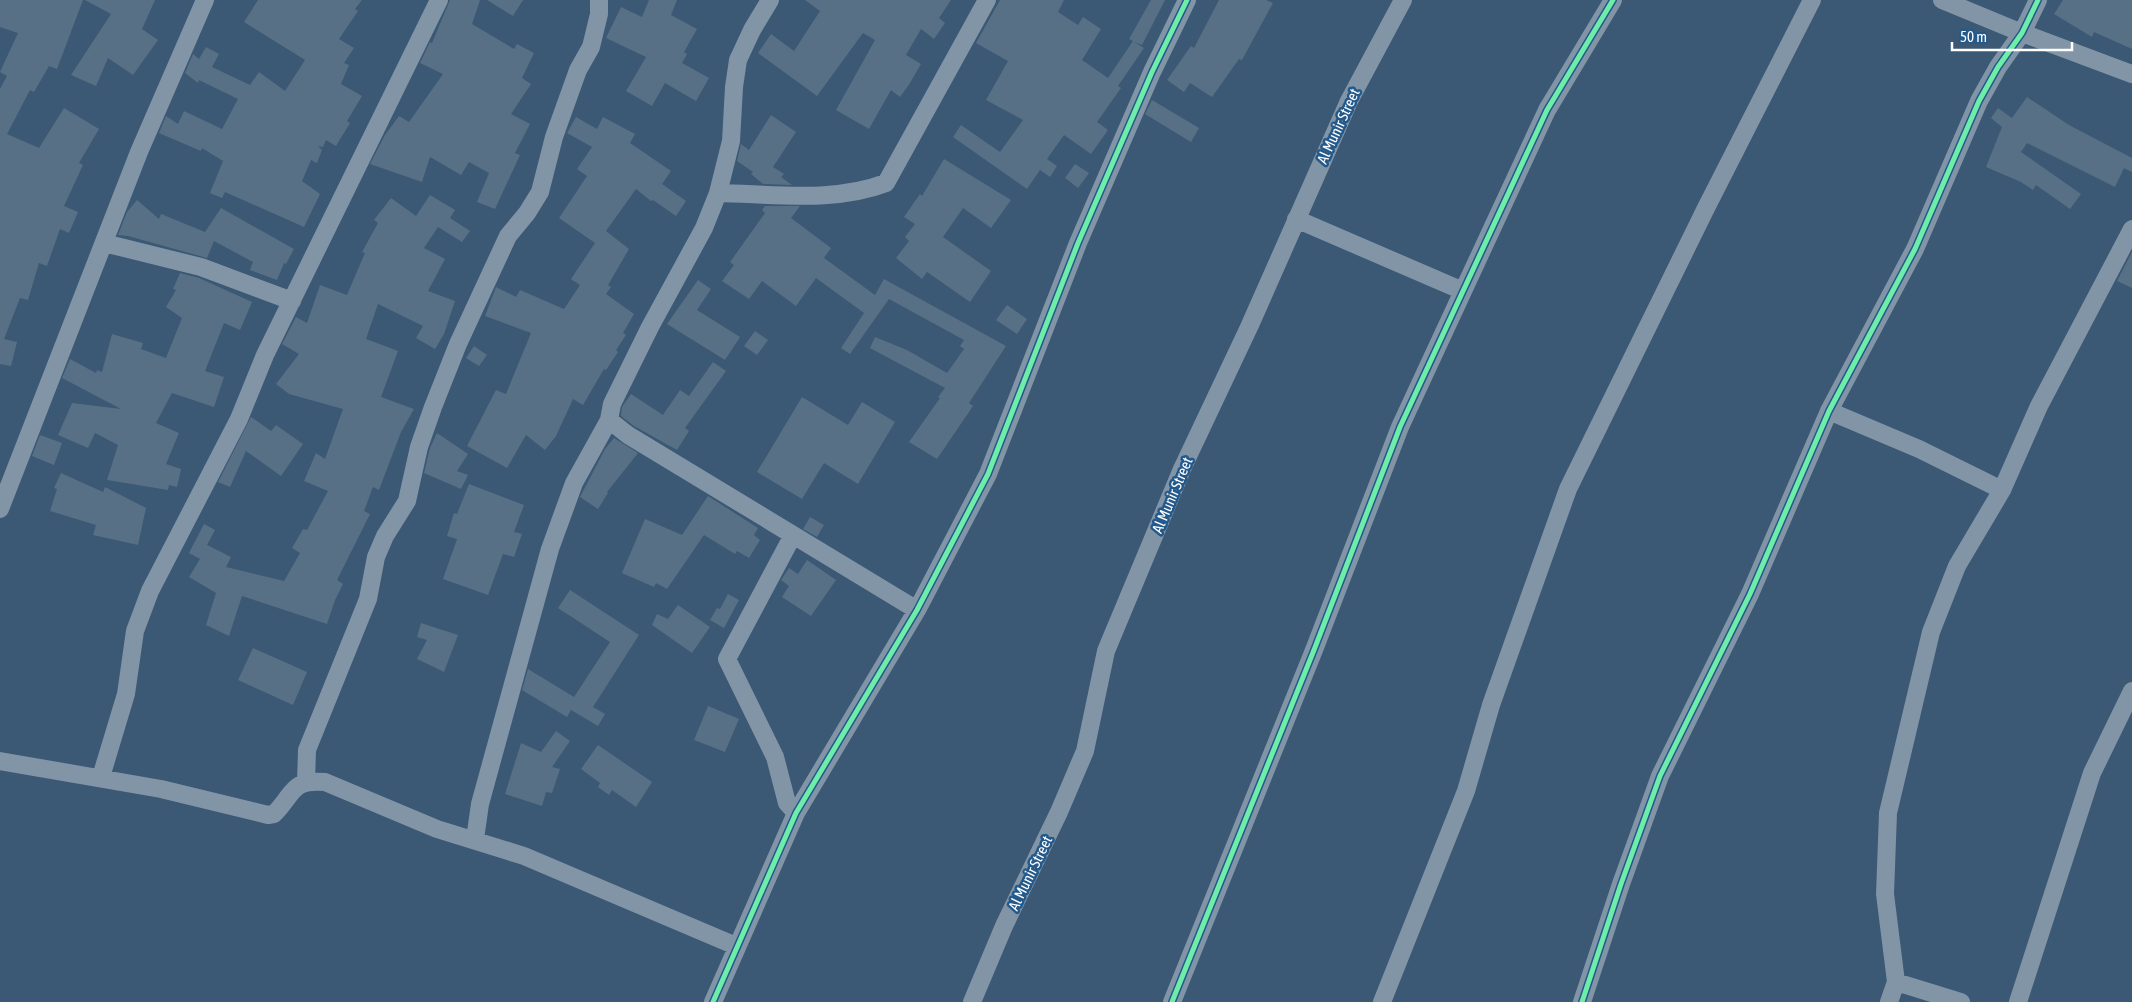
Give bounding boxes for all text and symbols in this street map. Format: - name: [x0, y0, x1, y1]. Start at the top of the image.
- scale bar: [1952, 20, 2072, 52]
- text: 50 m: [1960, 28, 1987, 45]
- street label: Al Munir Street: [1313, 86, 1363, 166]
- street label: Al Munir Street: [1148, 454, 1196, 536]
- street label: Al Munir Street: [1005, 833, 1055, 913]

